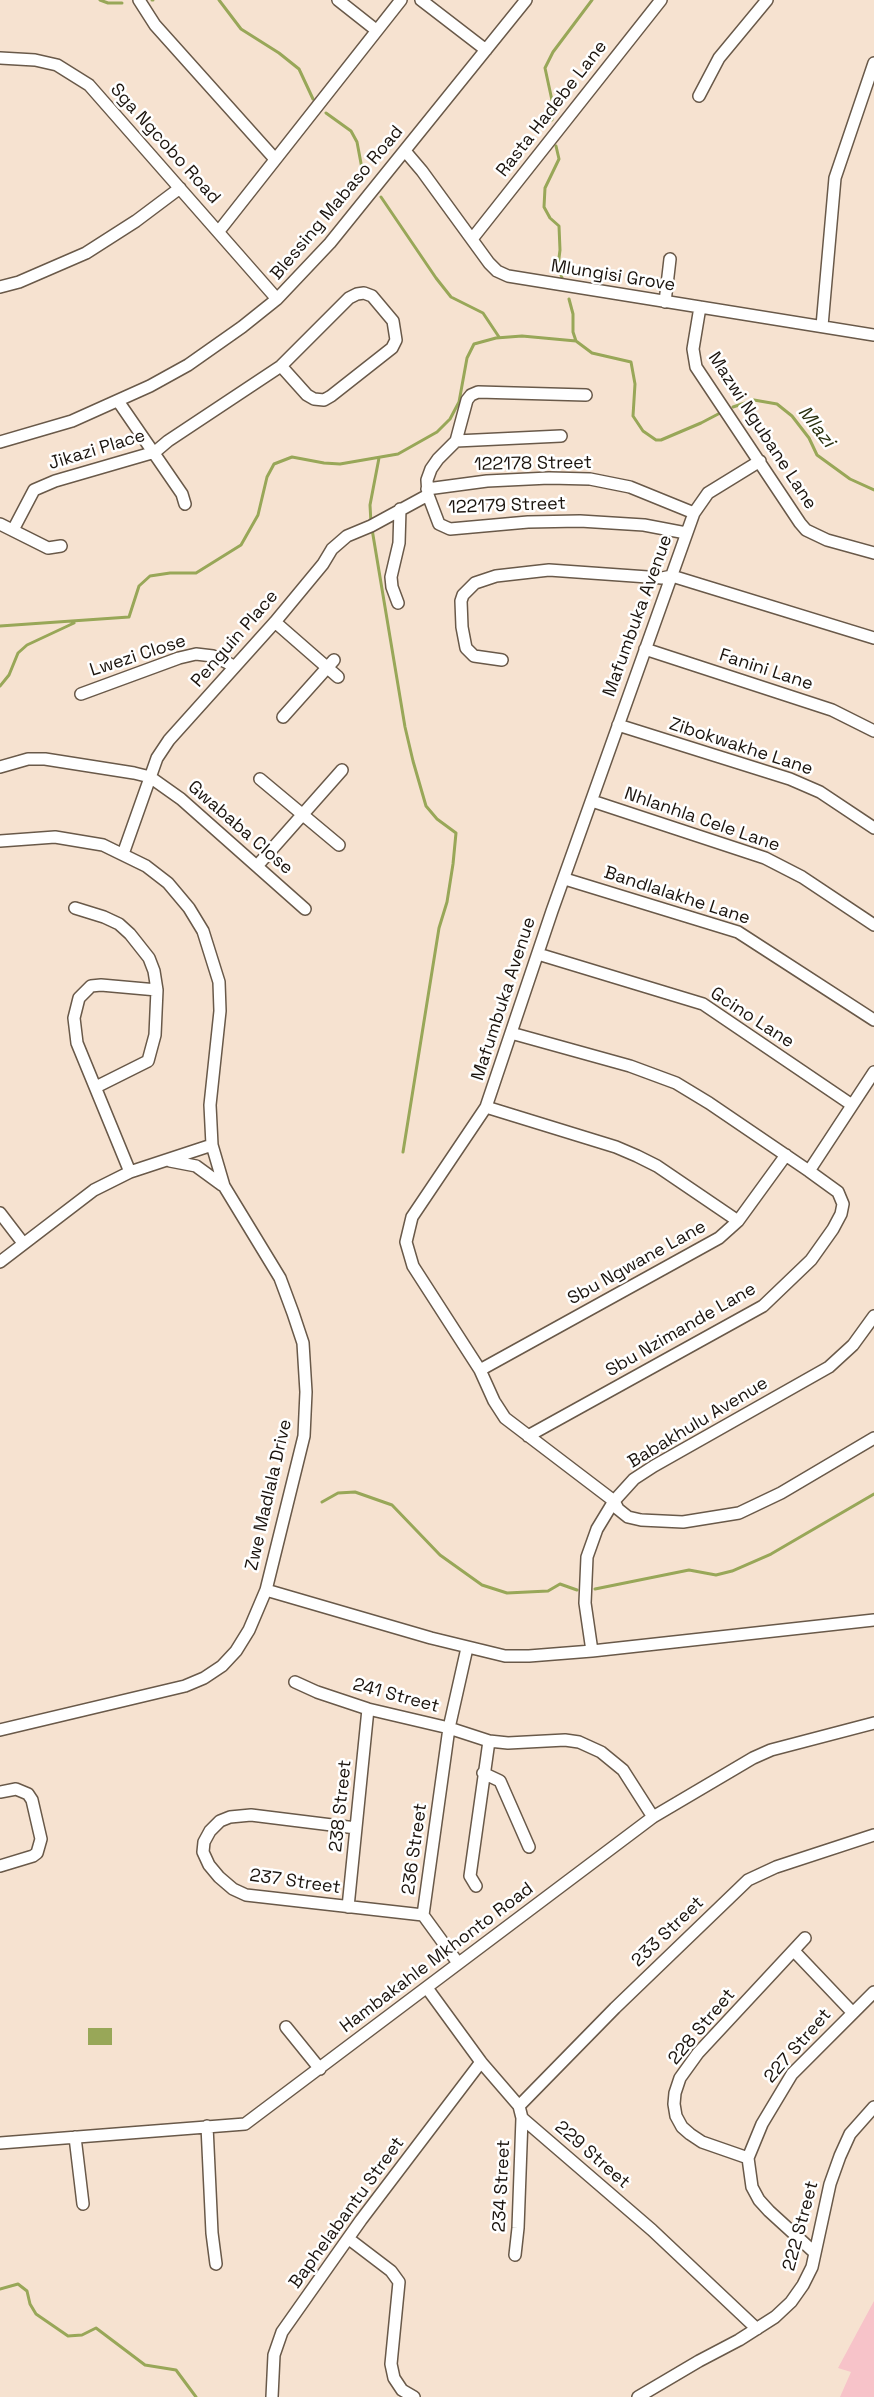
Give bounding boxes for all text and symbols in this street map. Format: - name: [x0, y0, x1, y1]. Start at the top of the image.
- street label: Rasta Hadebe Lane: [492, 37, 612, 181]
- street label: Sga Ngcobo Road: [105, 79, 225, 209]
- street label: Blessing Mabaso Road: [266, 121, 408, 285]
- street label: Mlungisi Grove: [549, 256, 677, 296]
- street label: Mazwi Ngubane Lane: [703, 348, 821, 514]
- water label: Mlazi: [793, 402, 839, 452]
- street label: Jikazi Place: [46, 425, 148, 475]
- street label: 122178 Street: [474, 452, 592, 476]
- street label: 122179 Street: [448, 493, 566, 519]
- street label: Mafumbuka Avenue: [599, 532, 677, 700]
- street label: Penguin Place: [187, 586, 283, 692]
- street label: Lwezi Close: [87, 630, 189, 682]
- street label: Fanini Lane: [716, 645, 816, 695]
- street label: Zibokwakhe Lane: [666, 714, 816, 780]
- street label: Gwababa Close: [183, 776, 297, 880]
- street label: Nhlanhla Cele Lane: [621, 783, 783, 857]
- street label: Bandlalakhe Lane: [601, 862, 753, 930]
- street label: Mafumbuka Avenue: [467, 915, 541, 1083]
- street label: Gcino Lane: [706, 983, 798, 1053]
- street label: Sbu Ngwane Lane: [564, 1216, 710, 1310]
- street label: Sbu Nzimande Lane: [602, 1278, 760, 1382]
- street label: Babakhulu Avenue: [624, 1373, 772, 1473]
- street label: Zwe Madlala Drive: [241, 1417, 297, 1573]
- street label: 241 Street: [351, 1674, 441, 1718]
- street label: 238 Street: [325, 1759, 357, 1853]
- street label: 236 Street: [398, 1802, 432, 1896]
- street label: 237 Street: [248, 1865, 342, 1899]
- street label: Hambakahle Mkhonto Road: [336, 1878, 538, 2038]
- street label: 233 Street: [627, 1892, 709, 1972]
- street label: 228 Street: [664, 1985, 740, 2069]
- street label: 227 Street: [760, 2004, 836, 2088]
- street label: 229 Street: [550, 2117, 634, 2193]
- street label: Baphelabantu Street: [285, 2133, 409, 2293]
- street label: 234 Street: [489, 2139, 515, 2233]
- street label: 222 Street: [779, 2179, 823, 2273]

